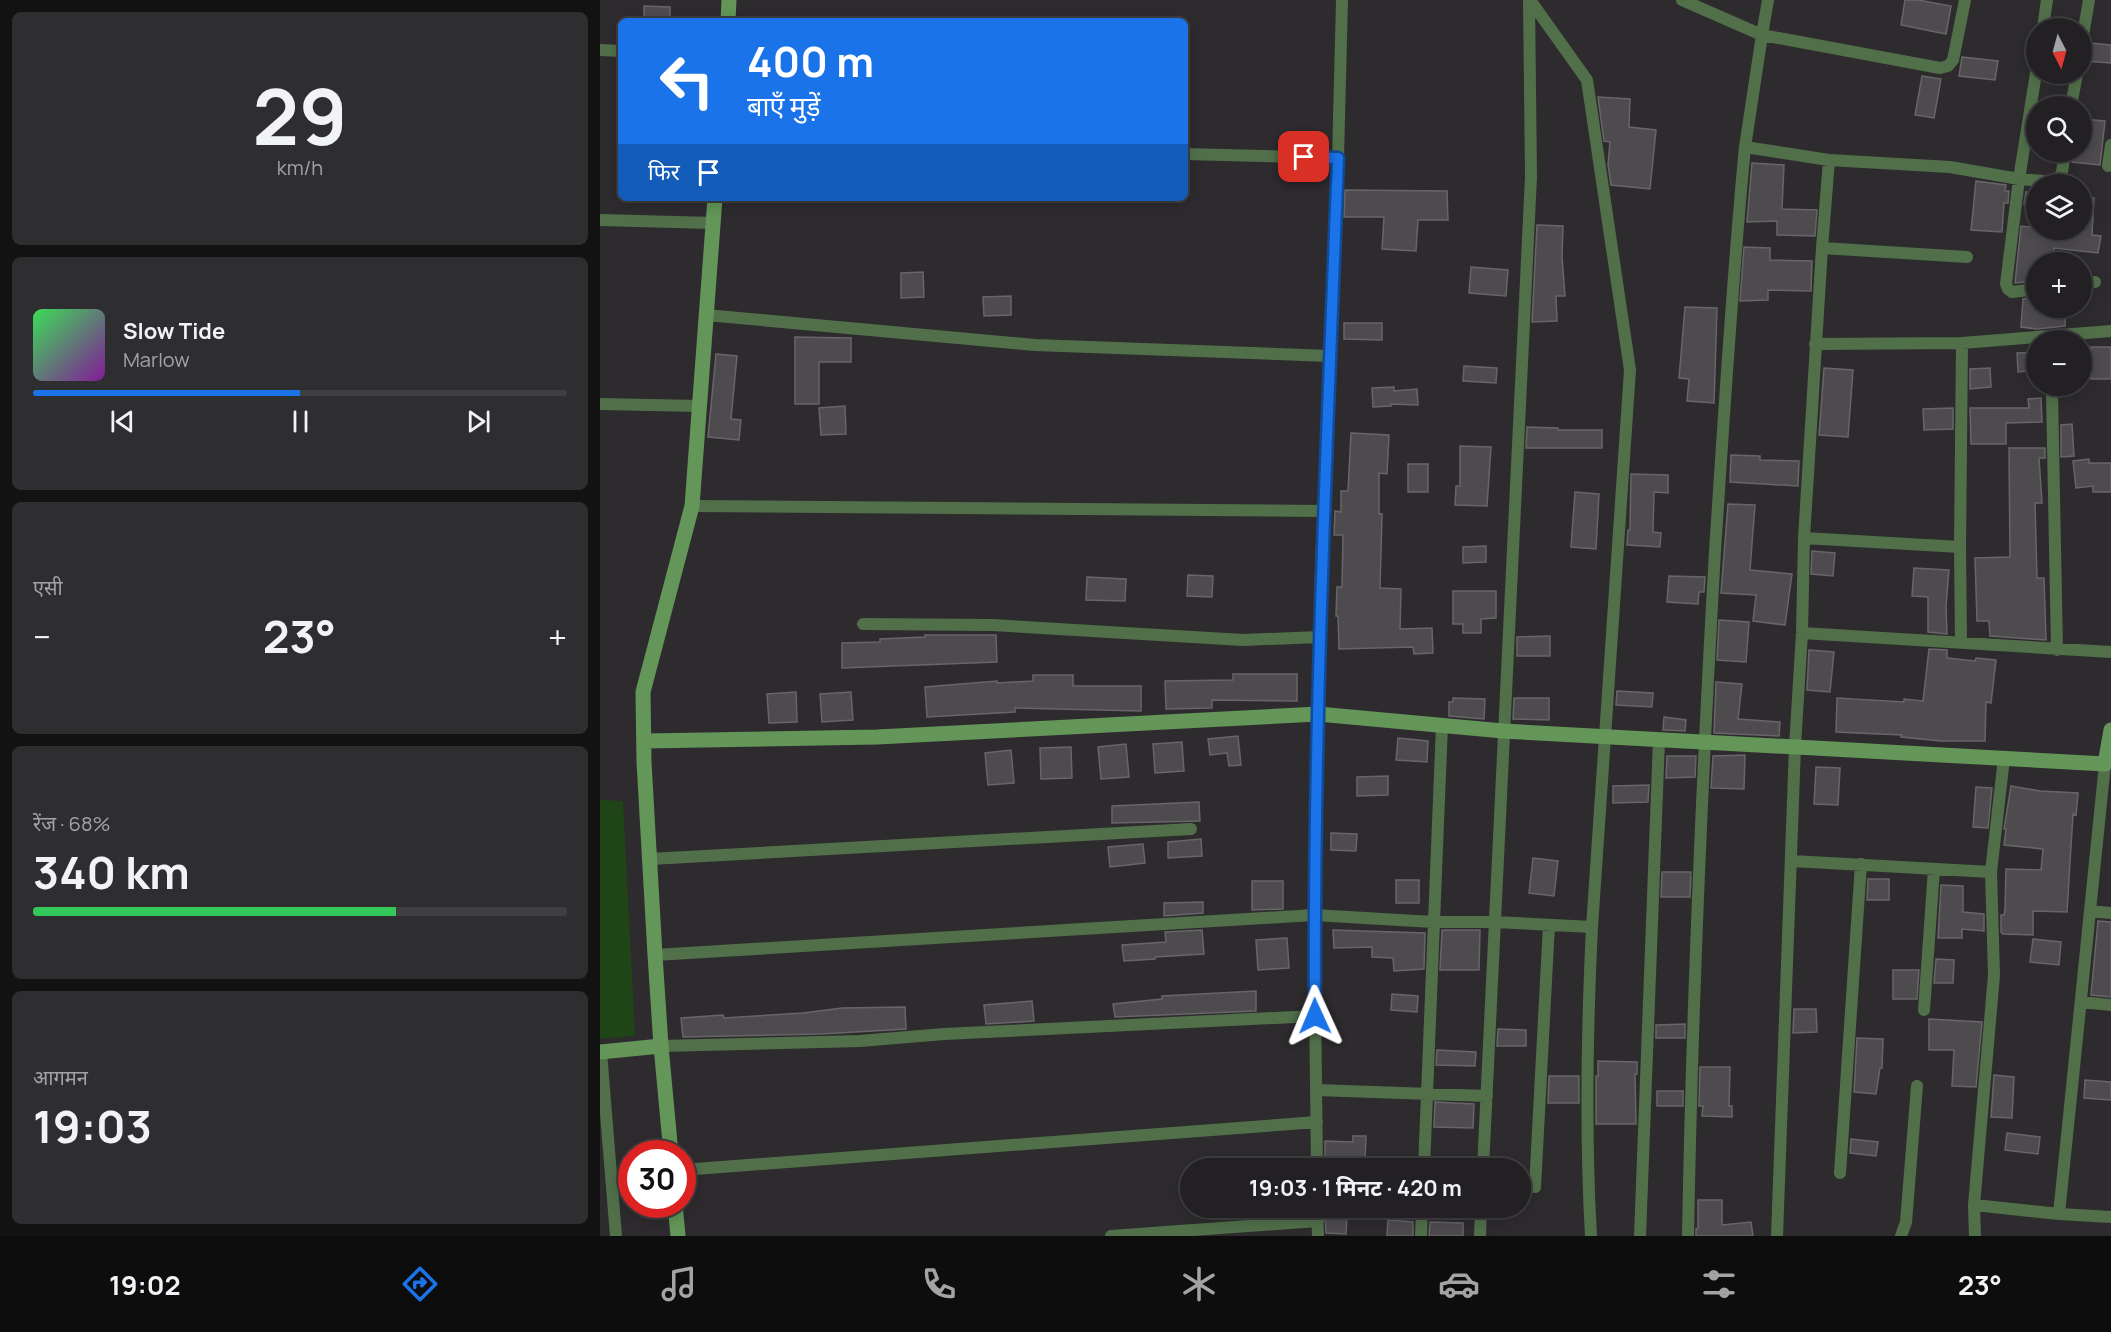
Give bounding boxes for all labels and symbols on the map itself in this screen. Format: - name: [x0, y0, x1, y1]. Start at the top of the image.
- north arrow: [2026, 18, 2092, 84]
- pin: [1278, 131, 1329, 182]
- position arrow: [1283, 984, 1347, 1048]
- speed limit sign: 30: [618, 1140, 696, 1218]

